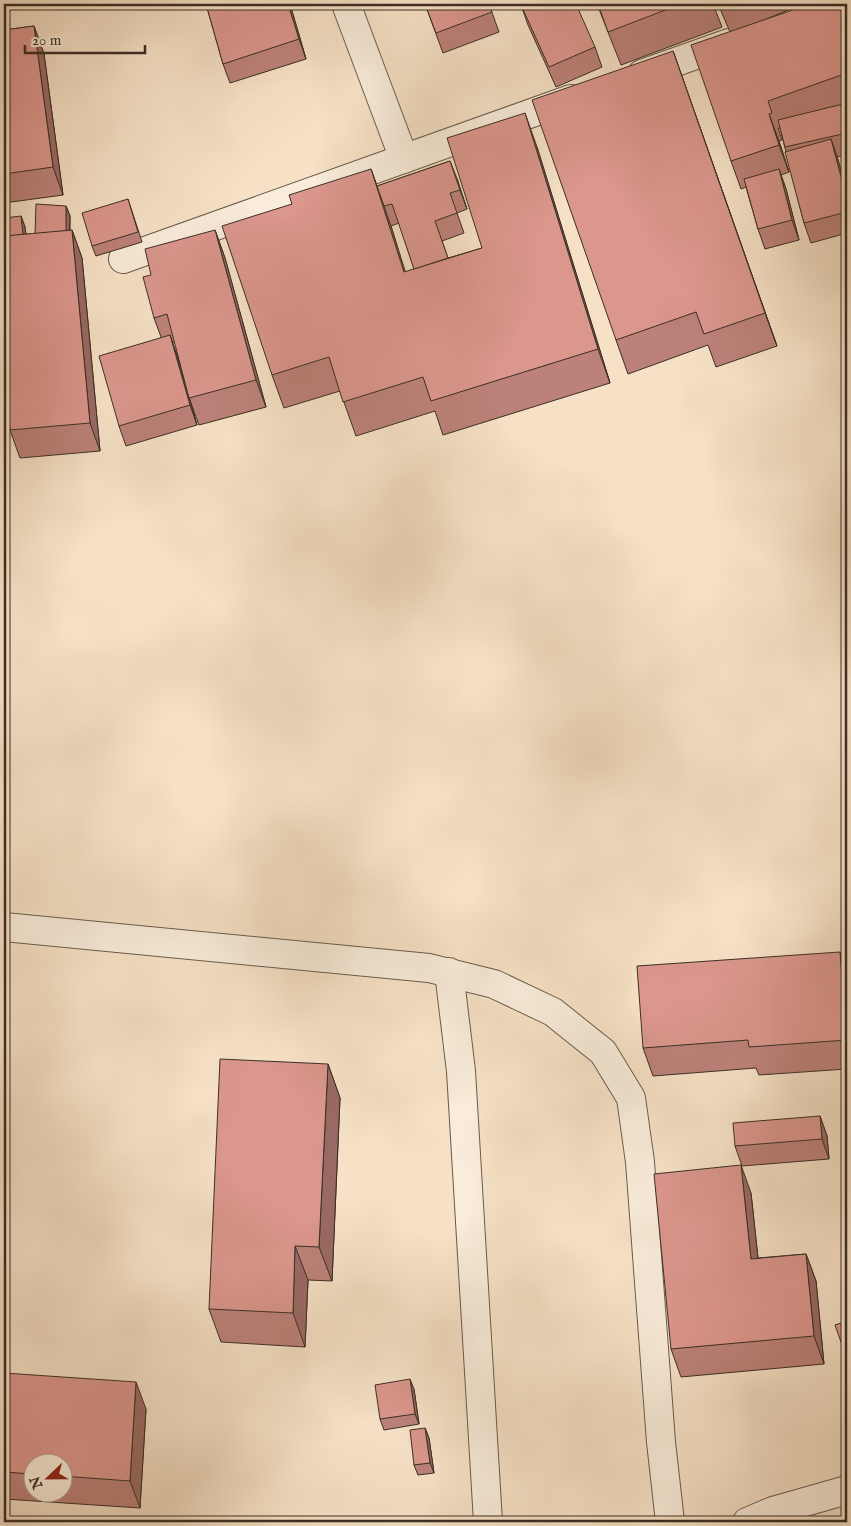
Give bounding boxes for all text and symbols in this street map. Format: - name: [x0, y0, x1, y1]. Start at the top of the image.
- scale bar: [25, 22, 145, 54]
- text: 20 m: [32, 31, 62, 50]
- north arrow: [22, 1454, 72, 1504]
- text: N: [26, 1474, 48, 1492]

